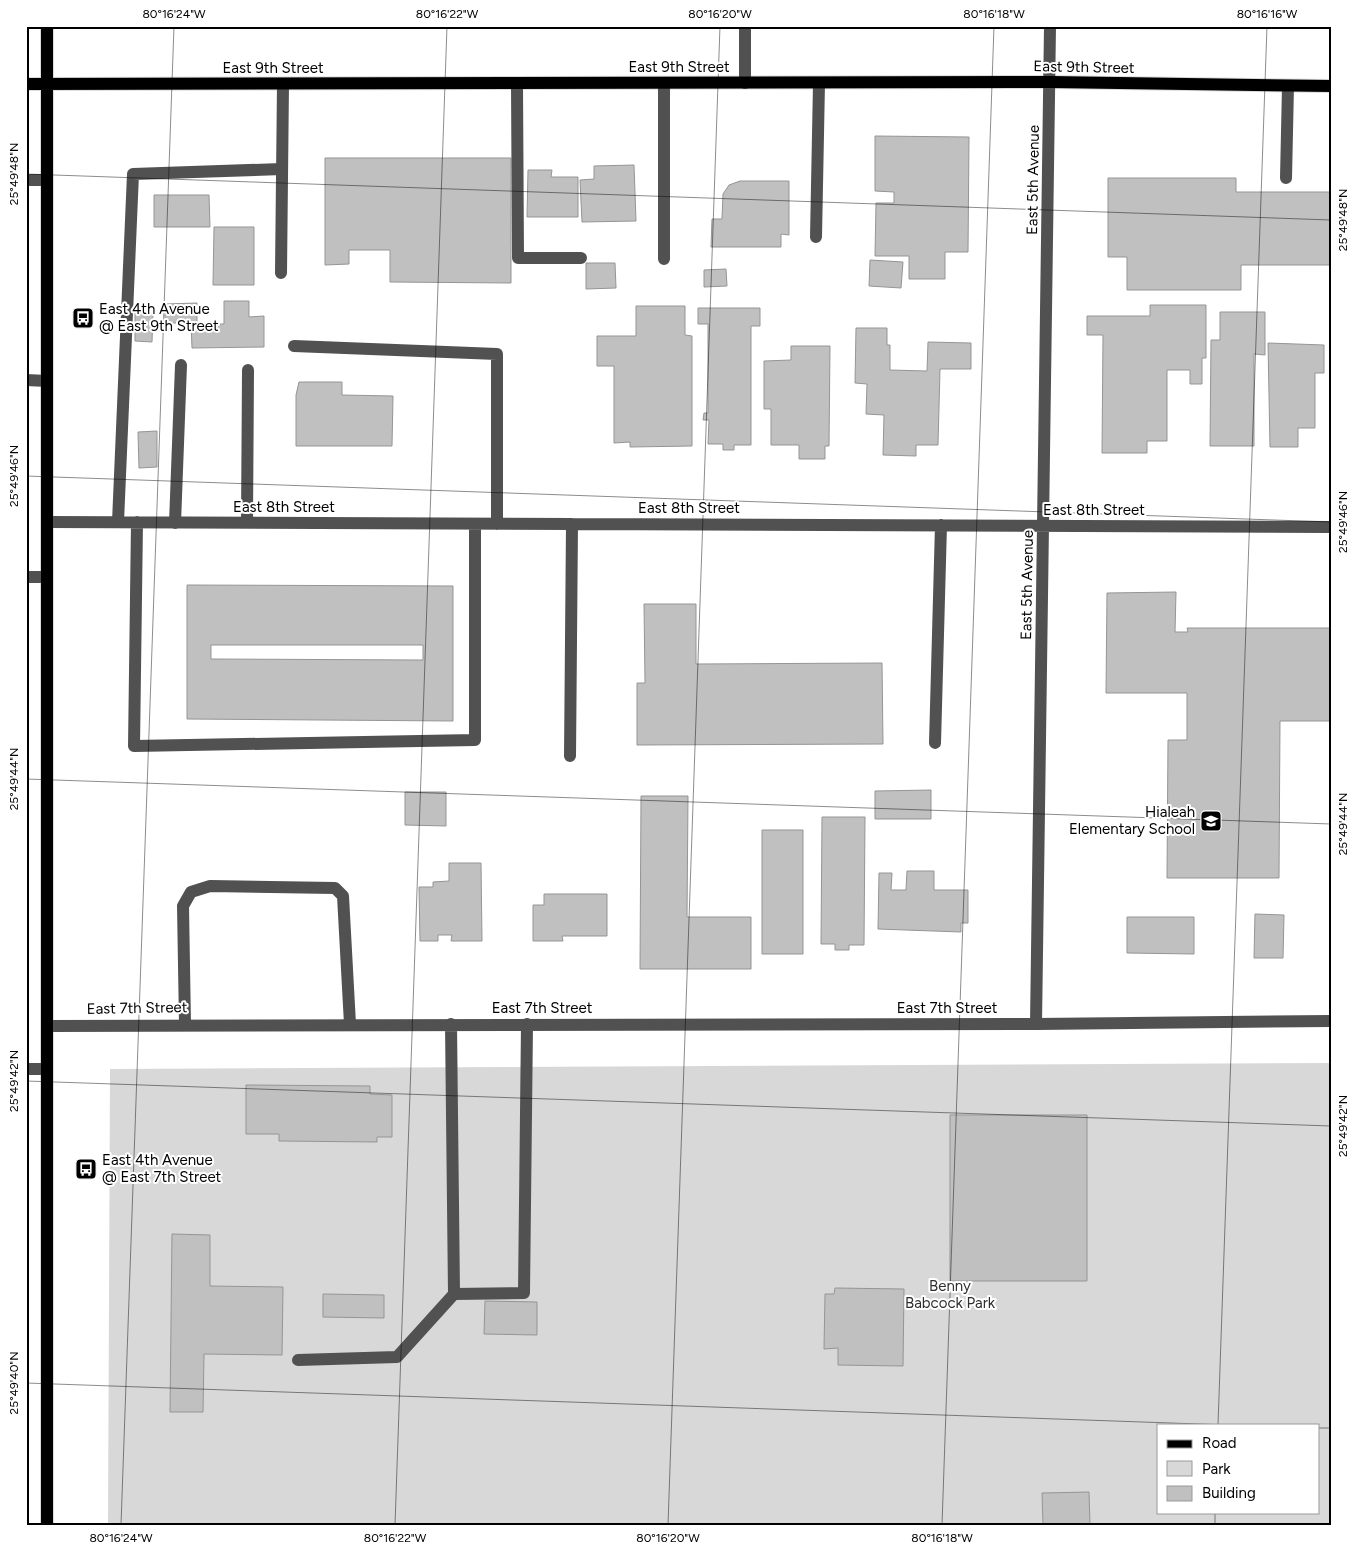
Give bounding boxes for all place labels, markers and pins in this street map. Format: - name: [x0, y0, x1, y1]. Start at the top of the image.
- place label: East 4th Avenue @ East 9th Street: [99, 300, 219, 335]
- bus stop icon: East 4th Avenue @ East 9th Street: [71, 306, 95, 330]
- place label: Hialeah Elementary School: [1069, 803, 1195, 838]
- school or university icon: Hialeah Elementary School: [1199, 809, 1223, 833]
- place label: East 4th Avenue @ East 7th Street: [102, 1151, 222, 1186]
- bus stop icon: East 4th Avenue @ East 7th Street: [74, 1157, 98, 1181]

